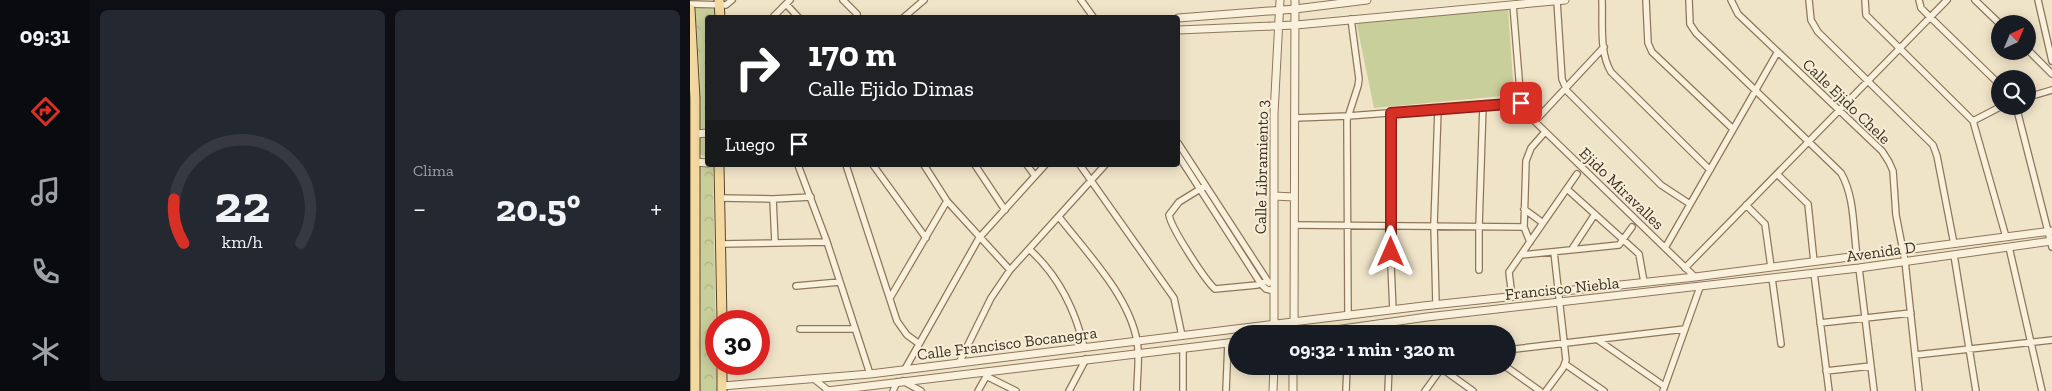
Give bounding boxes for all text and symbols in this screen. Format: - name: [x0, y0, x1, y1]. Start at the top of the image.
- north arrow: [1991, 15, 2036, 60]
- map controls: [1991, 15, 2036, 115]
- text: 09:31: [20, 22, 70, 49]
- text: 170 m: [808, 33, 896, 75]
- icon: right: [725, 35, 790, 100]
- street label: Calle Ejido Chele: [1799, 55, 1895, 148]
- button: search: [1991, 70, 2036, 115]
- text: Calle Ejido Dimas: [808, 75, 974, 102]
- pin: [1500, 82, 1542, 124]
- icon: arrive: [1507, 89, 1535, 117]
- icon: directions: [28, 94, 63, 129]
- street label: Calle Libramiento 3: [1251, 99, 1272, 234]
- icon: arrive: [785, 130, 813, 158]
- text: Luego: [725, 133, 775, 156]
- street label: Ejido Miravalles: [1575, 143, 1668, 233]
- text: Clima: [413, 161, 454, 180]
- text: 22: [215, 173, 270, 235]
- icon: music: [28, 174, 63, 209]
- text: 20.5°: [496, 185, 580, 231]
- text: −: [413, 192, 426, 225]
- text: +: [650, 192, 662, 225]
- position arrow: [1364, 225, 1416, 277]
- text: km/h: [222, 231, 263, 253]
- street label: Avenida D: [1845, 237, 1917, 266]
- icon: phone: [28, 254, 63, 289]
- street label: Francisco Niebla: [1504, 273, 1620, 304]
- speed limit sign: 30: [705, 310, 770, 375]
- street label: Calle Francisco Bocanegra: [916, 323, 1098, 364]
- icon: climate: [28, 334, 63, 369]
- text: 09:32 · 1 min · 320 m: [1289, 338, 1455, 361]

